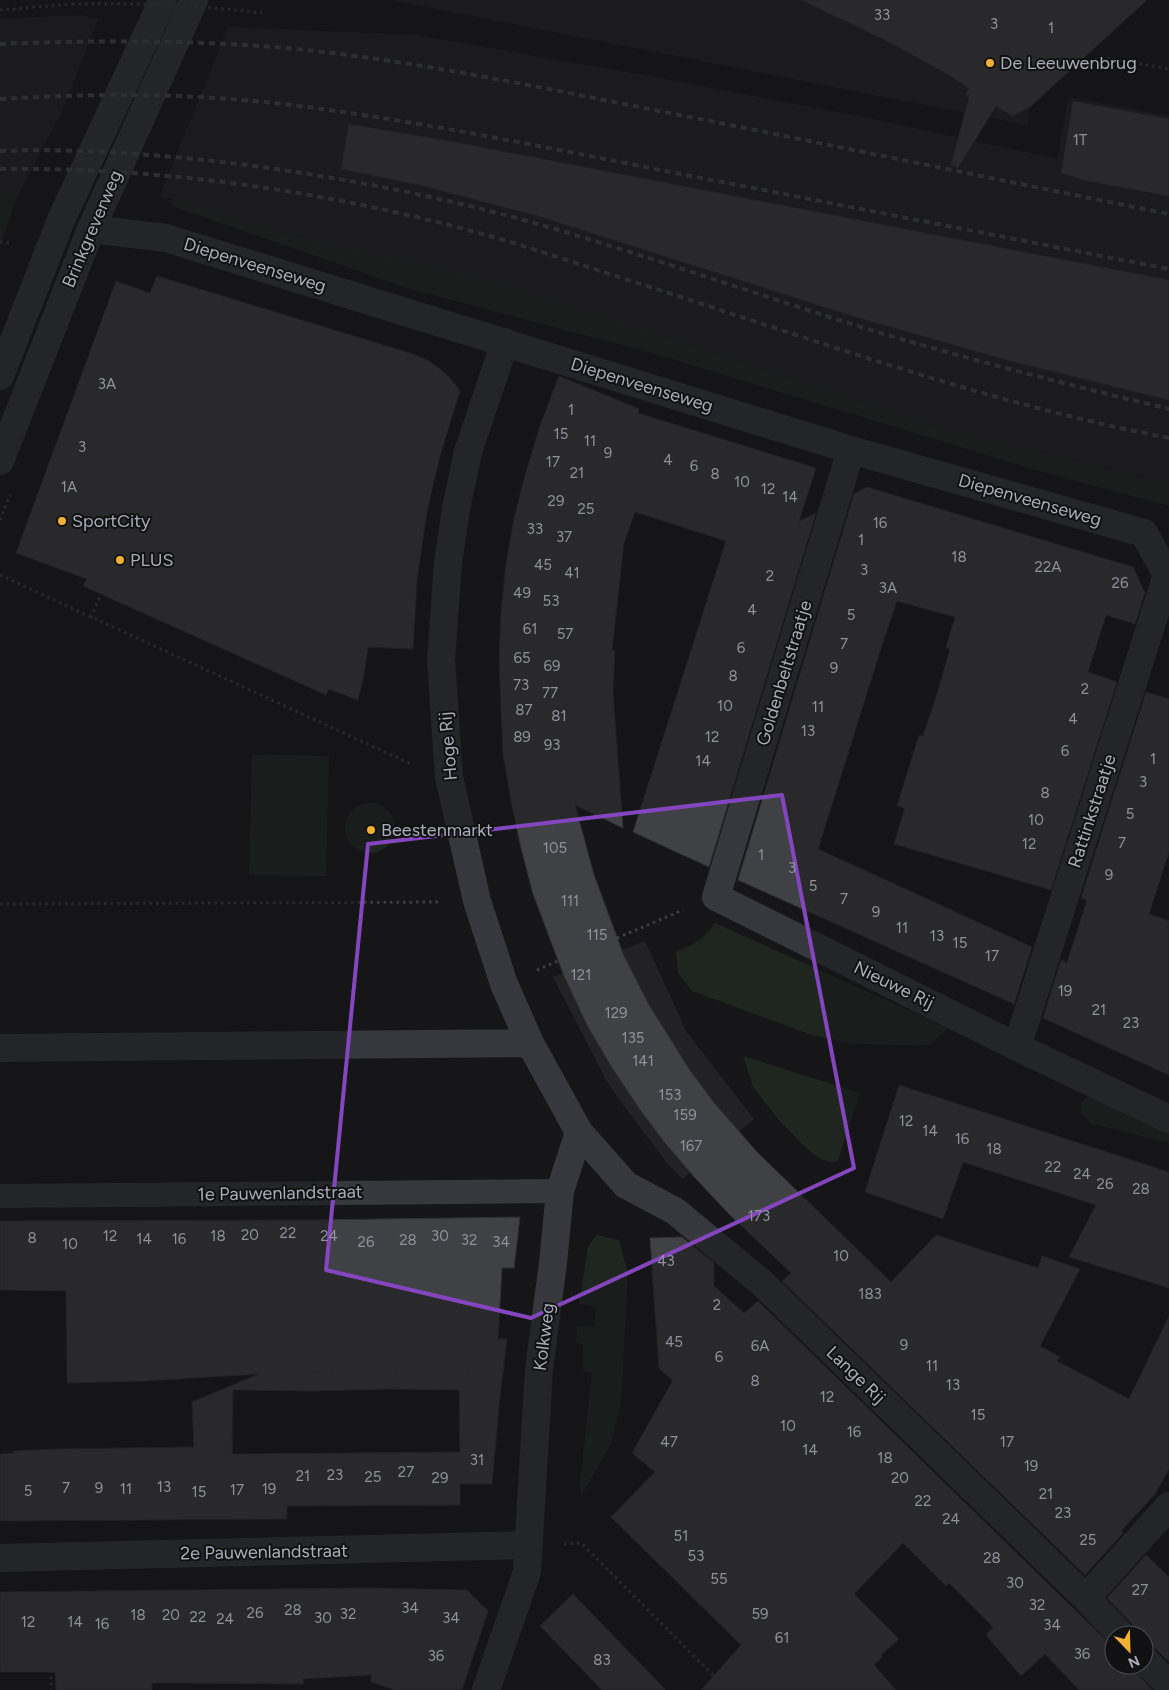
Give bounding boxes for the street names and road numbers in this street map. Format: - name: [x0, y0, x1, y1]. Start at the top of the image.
- street label: Brinkgreverweg: [57, 167, 127, 291]
- street label: Diepenveenseweg: [181, 233, 329, 297]
- street label: Diepenveenseweg: [568, 353, 716, 417]
- street label: Diepenveenseweg: [956, 469, 1104, 531]
- street label: Goldenbeltstraatje: [751, 598, 817, 748]
- street label: Hoge Rij: [434, 711, 462, 781]
- street label: Rattinkstraatje: [1063, 751, 1121, 871]
- street label: Nieuwe Rij: [850, 956, 938, 1014]
- street label: 1e Pauwenlandstraat: [197, 1181, 363, 1205]
- street label: Kolkweg: [529, 1302, 559, 1372]
- street label: Lange Rij: [822, 1341, 890, 1409]
- street label: 2e Pauwenlandstraat: [180, 1540, 348, 1564]

